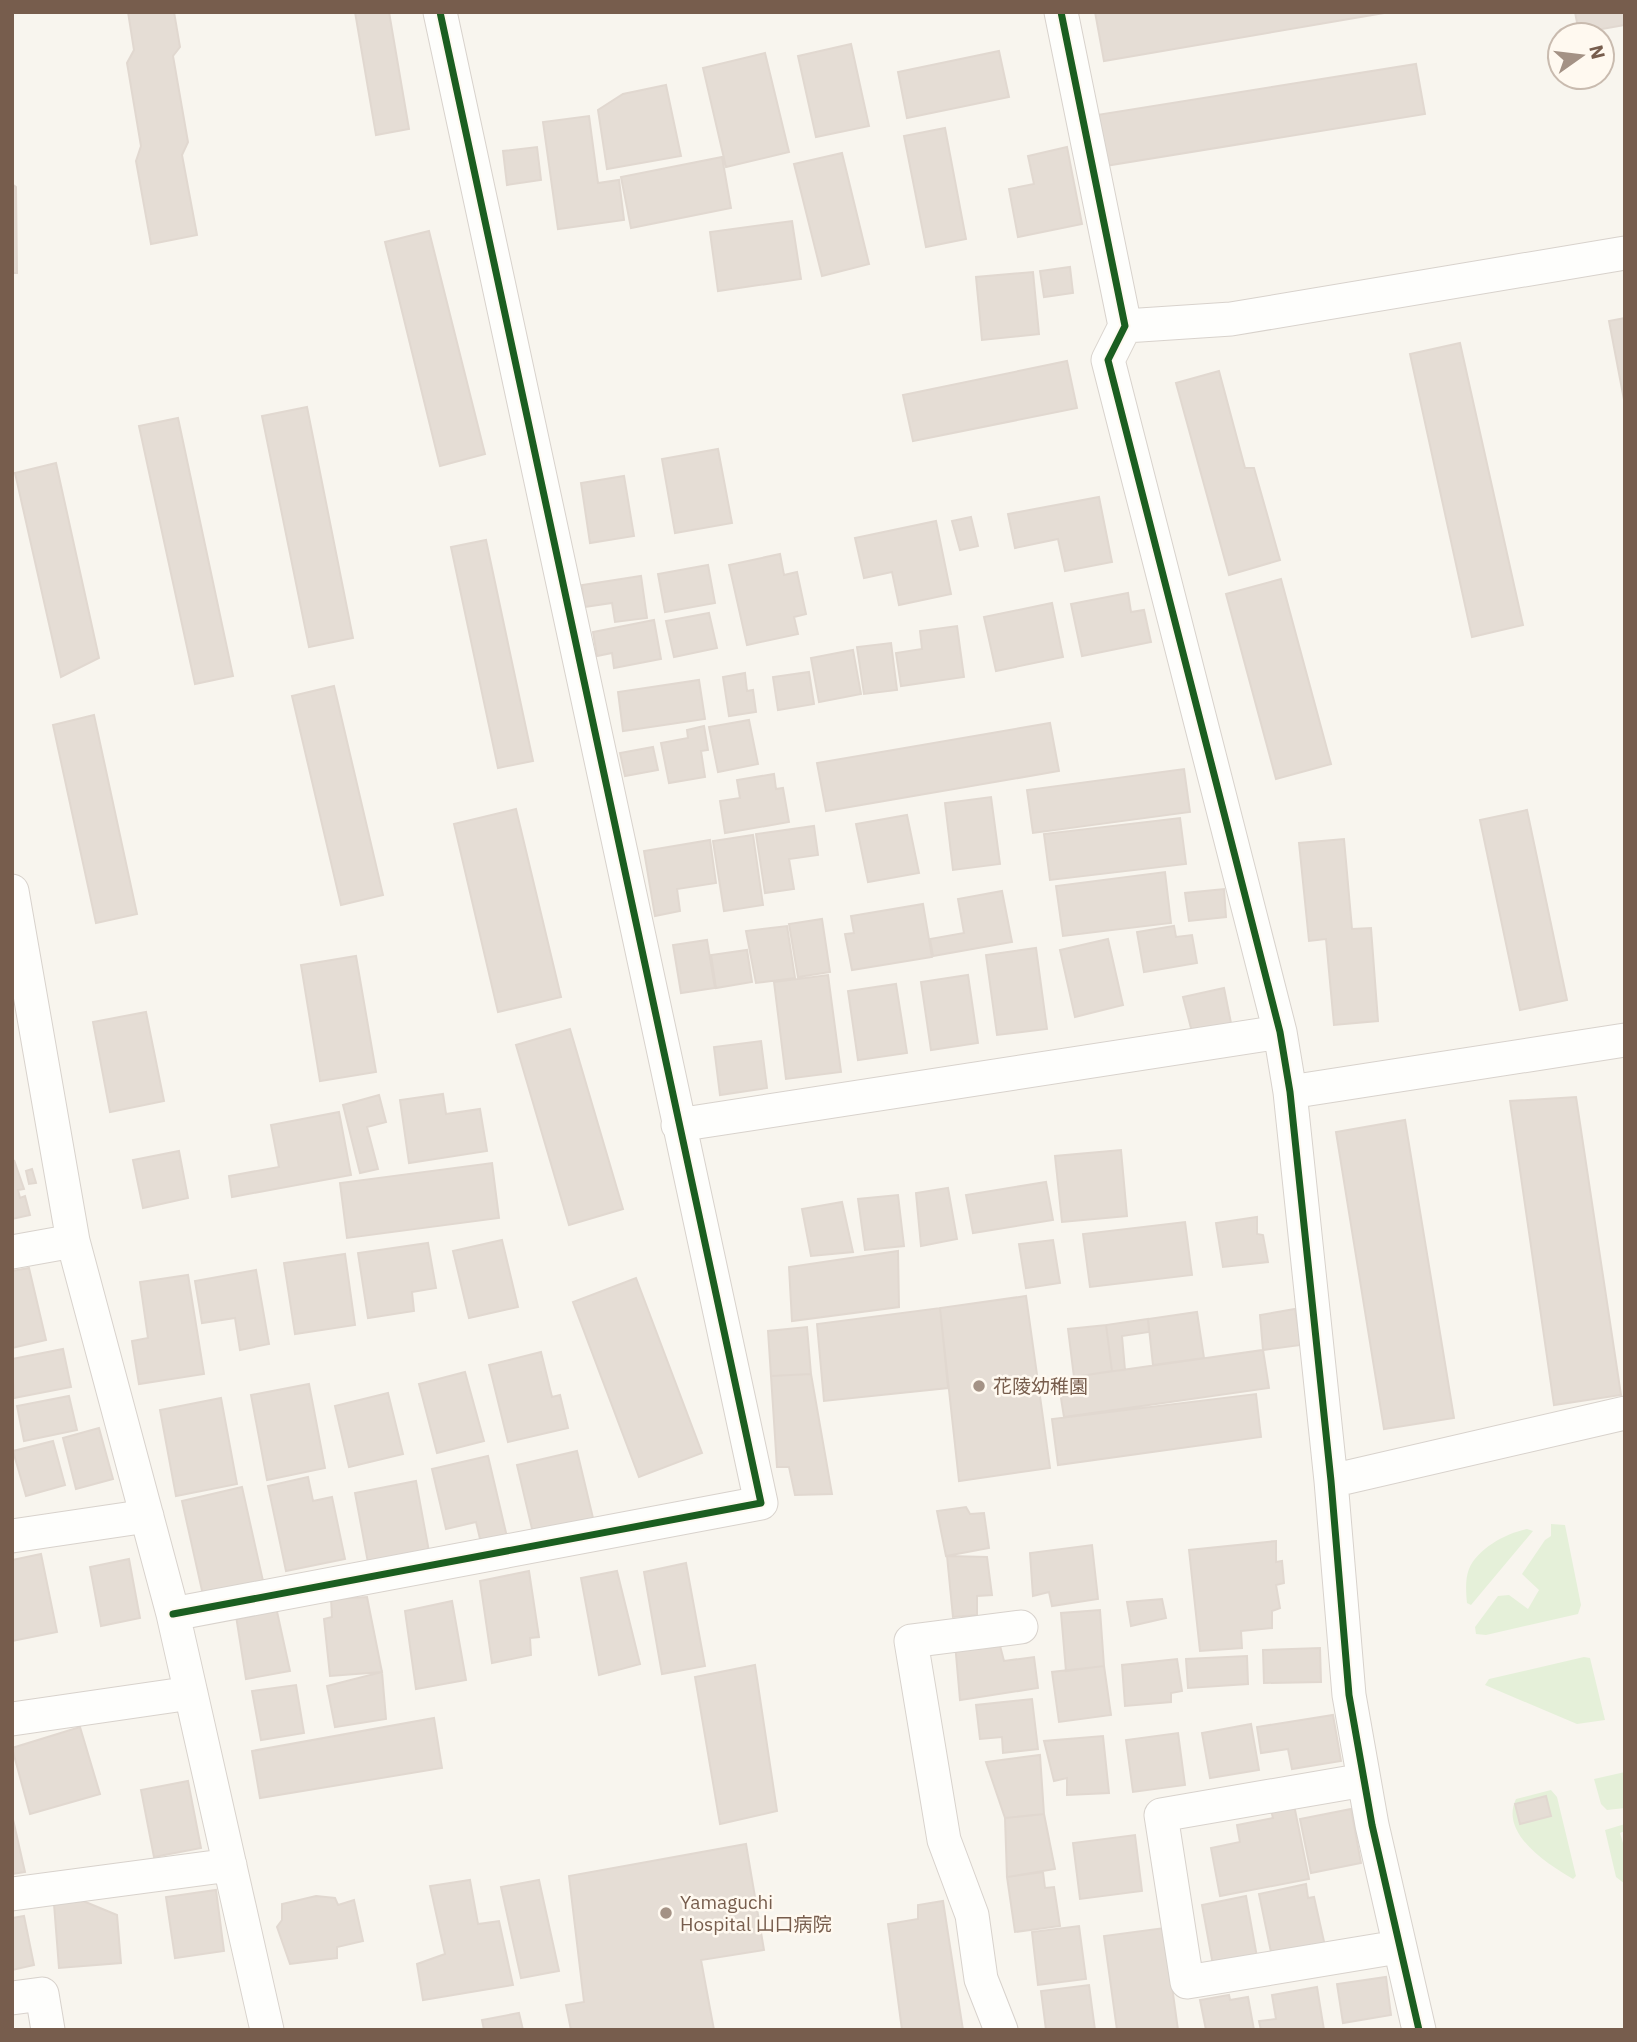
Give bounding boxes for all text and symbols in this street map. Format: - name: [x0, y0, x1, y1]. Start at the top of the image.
- north arrow: [1546, 21, 1616, 91]
- text: N: [1584, 42, 1611, 61]
- place label: 花陵幼稚園: [993, 1374, 1088, 1398]
- marker: 花陵幼稚園: [971, 1378, 987, 1394]
- place label: Yamaguchi Hospital 山口病院: [680, 1890, 832, 1936]
- marker: Yamaguchi Hospital 山口病院: [658, 1905, 674, 1921]

